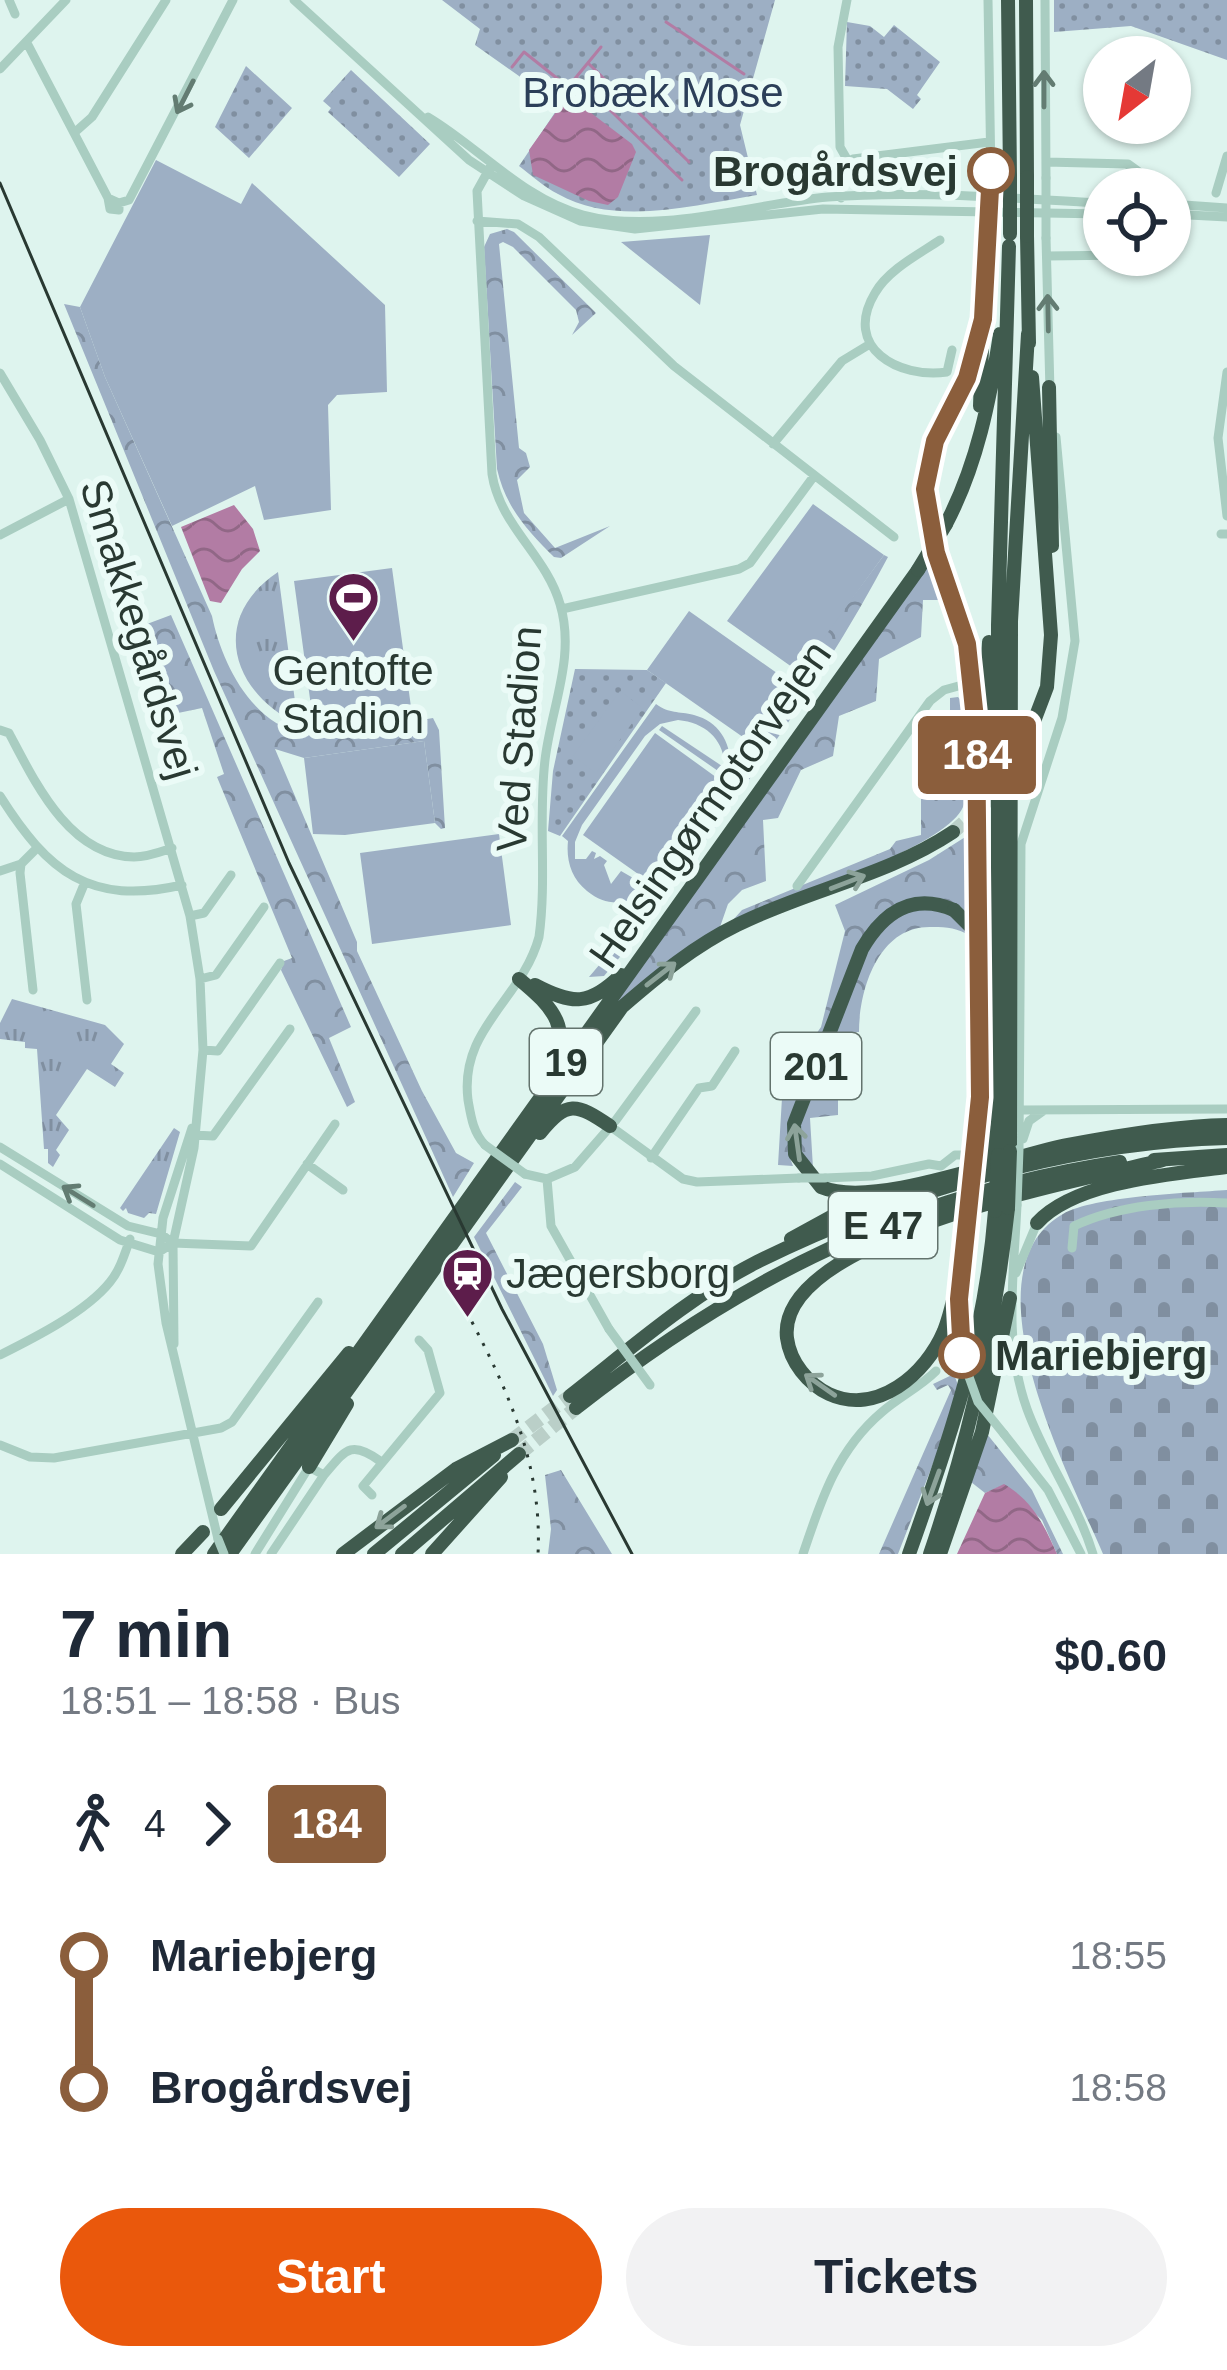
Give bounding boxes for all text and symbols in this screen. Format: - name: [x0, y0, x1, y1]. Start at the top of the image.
- north arrow: [1083, 36, 1191, 144]
- map controls: [1083, 36, 1191, 276]
- park label: Brobæk Mose: [522, 69, 784, 116]
- one-way arrow: [1033, 70, 1055, 109]
- one-way arrow: [172, 78, 195, 114]
- place label: Brogårdsvej: [713, 148, 958, 195]
- marker: Brogårdsvej: [969, 149, 1013, 193]
- button: locate: [1083, 168, 1191, 276]
- one-way arrow: [1036, 294, 1059, 333]
- street label: Smakkegårdsvej: [71, 474, 207, 784]
- sports icon: Gentofte Stadion: [325, 570, 381, 644]
- street label: Ved Stadion: [488, 624, 550, 854]
- street label: Helsingørmotorvejen: [580, 632, 840, 976]
- place label: Gentofte Stadion: [272, 647, 434, 742]
- line badge: 184: [908, 716, 1046, 794]
- text: 184: [942, 731, 1012, 778]
- one-way arrow: [828, 869, 865, 891]
- one-way arrow: [645, 961, 677, 988]
- road number: 19: [530, 1029, 602, 1095]
- road number: 201: [771, 1033, 861, 1099]
- one-way arrow: [785, 1123, 808, 1162]
- one-way arrow: [61, 1184, 95, 1209]
- road number: E 47: [829, 1192, 937, 1258]
- station icon: Jægersborg: [439, 1245, 495, 1319]
- place label: Jægersborg: [506, 1250, 730, 1297]
- place label: Mariebjerg: [995, 1332, 1207, 1379]
- marker: Mariebjerg: [940, 1333, 984, 1377]
- one-way arrow: [804, 1373, 837, 1398]
- one-way arrow: [920, 1469, 942, 1506]
- one-way arrow: [375, 1503, 407, 1530]
- text: 7 min: [60, 1597, 232, 1671]
- text: $0.60: [1054, 1630, 1167, 1681]
- text: 18:51 – 18:58 · Bus: [60, 1679, 400, 1722]
- icon: walk: [60, 1791, 126, 1857]
- icon: forward: [184, 1791, 250, 1857]
- text: 184: [292, 1800, 362, 1847]
- text: 4: [144, 1802, 166, 1845]
- text: Mariebjerg: [150, 1930, 378, 1981]
- text: 18:55: [1069, 1934, 1167, 1977]
- text: Brogårdsvej: [150, 2062, 413, 2113]
- text: 18:58: [1069, 2066, 1167, 2109]
- button: Start: [60, 2208, 602, 2346]
- button: Tickets: [626, 2208, 1167, 2346]

